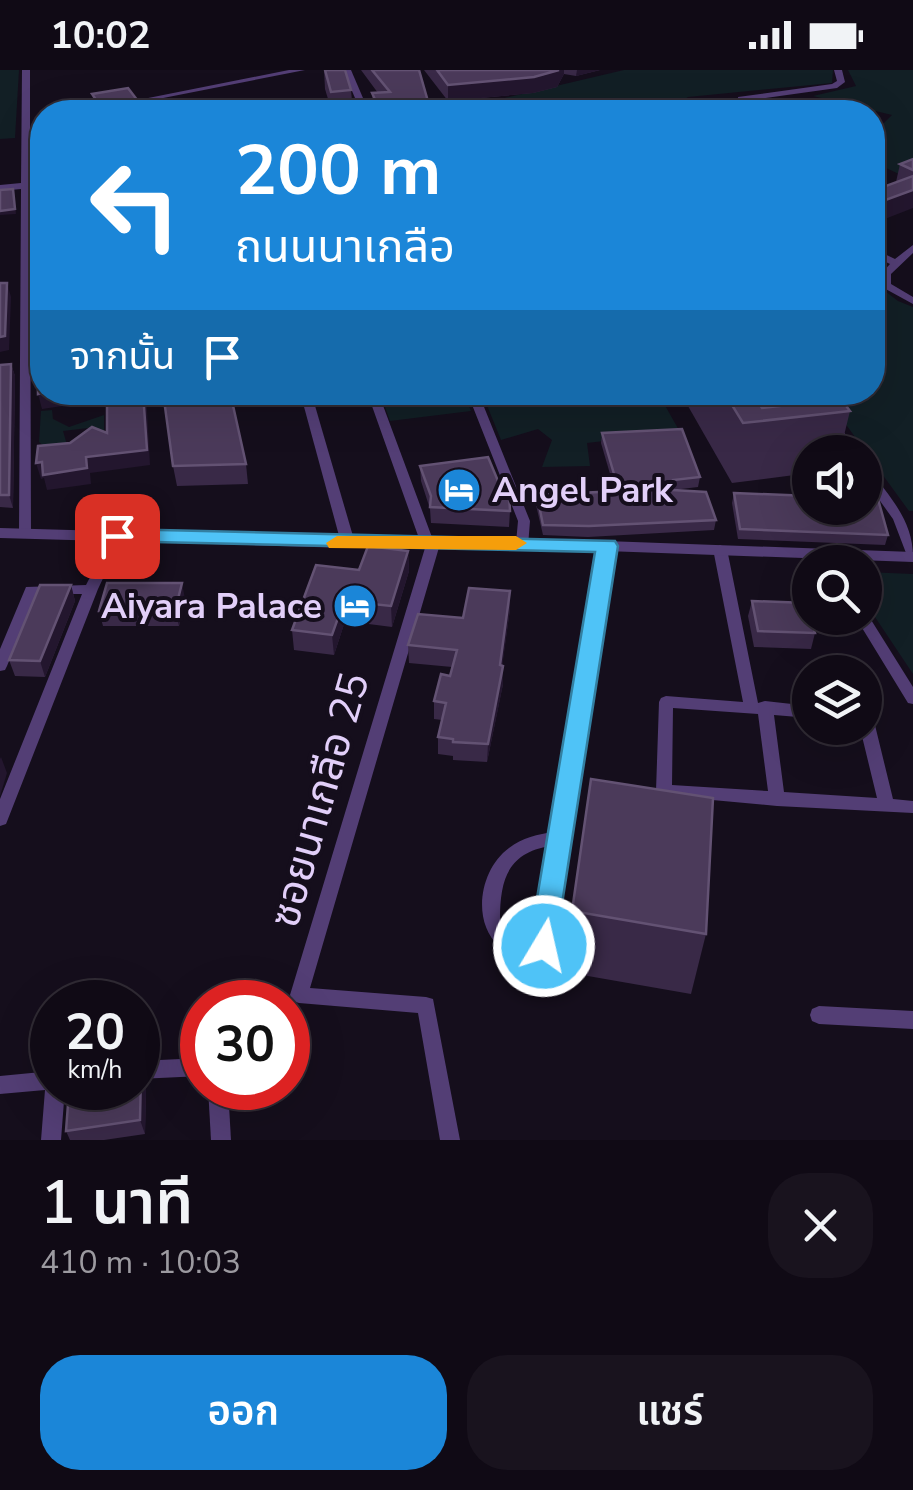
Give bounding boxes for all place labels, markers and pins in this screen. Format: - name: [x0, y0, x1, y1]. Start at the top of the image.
- hotel icon: Angel Park: [436, 467, 482, 513]
- place label: Angel Park: [492, 467, 674, 514]
- pin: [75, 494, 160, 579]
- place label: Aiyara Palace: [101, 583, 322, 630]
- hotel icon: Aiyara Palace: [332, 583, 378, 629]

